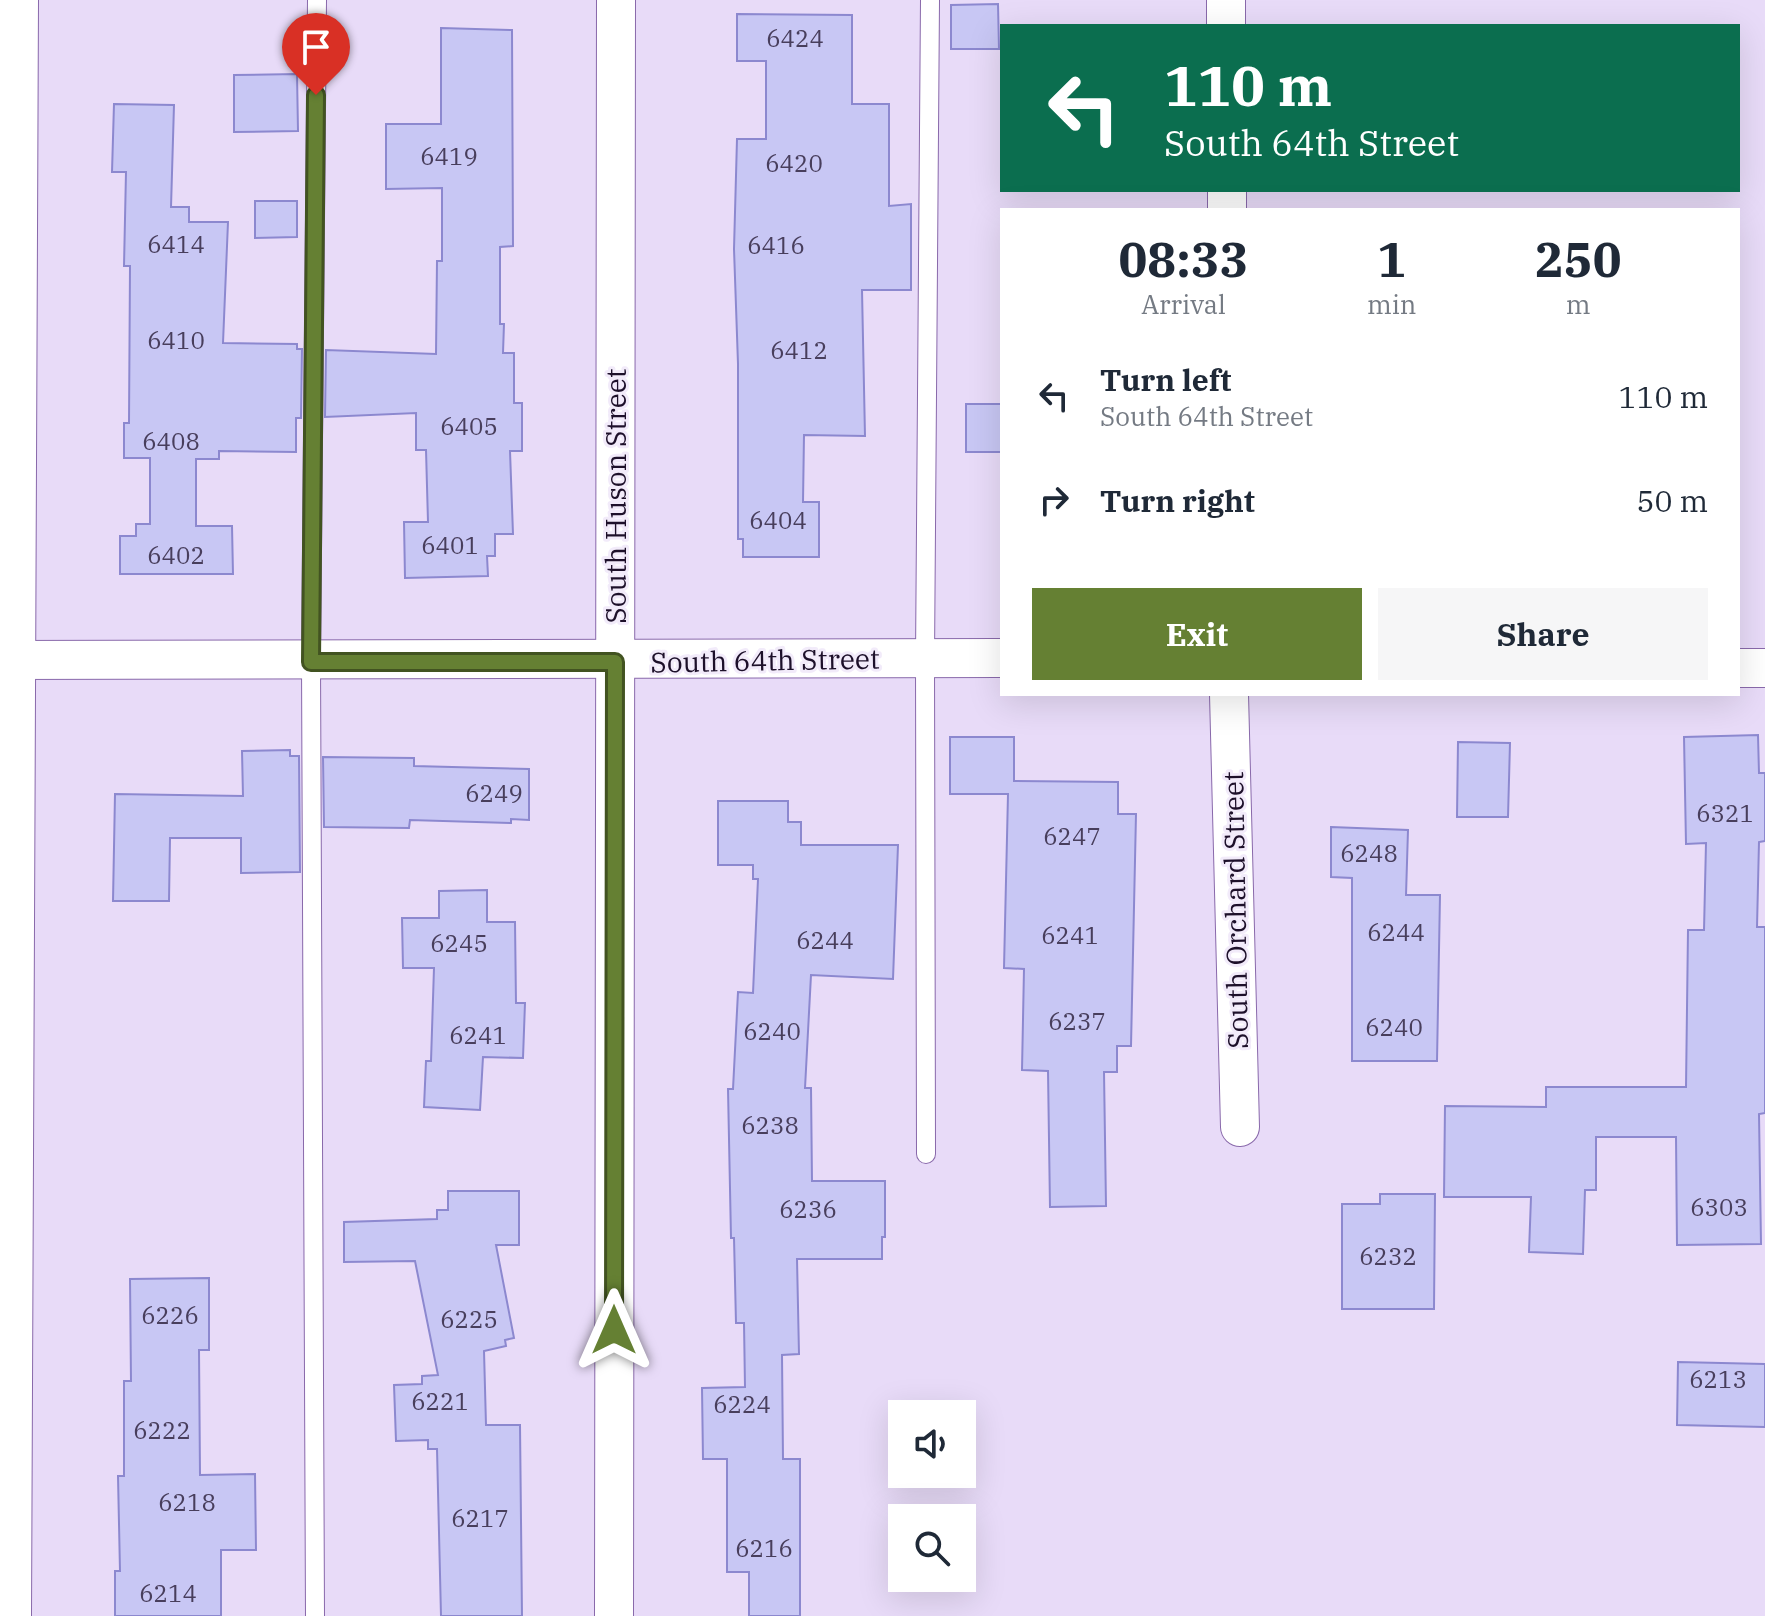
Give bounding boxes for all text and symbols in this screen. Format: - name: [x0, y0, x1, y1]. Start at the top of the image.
- pin: [282, 13, 350, 95]
- house number: 6424: [766, 22, 824, 54]
- icon: arrive: [294, 25, 338, 69]
- text: 110 m: [1164, 49, 1332, 121]
- icon: left: [1032, 56, 1136, 160]
- text: South 64th Street: [1164, 119, 1459, 166]
- house number: 6419: [420, 140, 478, 172]
- house number: 6420: [765, 147, 823, 179]
- house number: 6414: [147, 228, 205, 260]
- text: 08:33: [1119, 228, 1248, 290]
- text: 1: [1377, 228, 1406, 290]
- text: 250: [1535, 228, 1621, 290]
- house number: 6416: [747, 229, 805, 261]
- text: Arrival: [1141, 287, 1226, 321]
- text: min: [1367, 287, 1416, 321]
- text: m: [1566, 287, 1591, 321]
- house number: 6410: [147, 324, 205, 356]
- house number: 6412: [770, 334, 828, 366]
- text: Turn left: [1100, 360, 1232, 399]
- street label: South Huson Street: [597, 368, 634, 624]
- icon: left: [1032, 374, 1076, 418]
- text: 110 m: [1618, 377, 1708, 416]
- text: South 64th Street: [1100, 399, 1313, 433]
- house number: 6405: [440, 410, 498, 442]
- house number: 6408: [142, 425, 200, 457]
- icon: right: [1032, 478, 1076, 522]
- text: Turn right: [1100, 481, 1255, 520]
- text: 50 m: [1636, 481, 1708, 520]
- house number: 6404: [749, 504, 807, 536]
- house number: 6401: [421, 529, 479, 561]
- house number: 6402: [147, 539, 205, 571]
- button: Exit: [1032, 588, 1362, 680]
- button: Share: [1378, 588, 1708, 680]
- street label: South 64th Street: [650, 639, 880, 681]
- street label: South Orchard Street: [1214, 771, 1256, 1049]
- house number: 6249: [465, 777, 523, 809]
- house number: 6321: [1696, 797, 1754, 829]
- house number: 6247: [1043, 820, 1101, 852]
- house number: 6248: [1340, 837, 1398, 869]
- house number: 6244: [1367, 916, 1425, 948]
- house number: 6241: [1041, 919, 1099, 951]
- house number: 6244: [796, 924, 854, 956]
- house number: 6245: [430, 927, 488, 959]
- house number: 6237: [1048, 1005, 1106, 1037]
- house number: 6240: [1365, 1011, 1423, 1043]
- house number: 6240: [743, 1015, 801, 1047]
- house number: 6241: [449, 1019, 507, 1051]
- house number: 6238: [741, 1109, 799, 1141]
- house number: 6303: [1690, 1191, 1748, 1223]
- house number: 6236: [779, 1193, 837, 1225]
- house number: 6232: [1359, 1240, 1417, 1272]
- position arrow: [572, 1288, 656, 1372]
- house number: 6226: [141, 1299, 199, 1331]
- house number: 6225: [440, 1303, 498, 1335]
- house number: 6213: [1689, 1363, 1747, 1395]
- house number: 6221: [411, 1385, 469, 1417]
- house number: 6224: [713, 1388, 771, 1420]
- map controls: [888, 1400, 976, 1592]
- button: sound: [888, 1400, 976, 1488]
- house number: 6222: [133, 1414, 191, 1446]
- house number: 6218: [158, 1486, 216, 1518]
- house number: 6217: [451, 1502, 509, 1534]
- button: search: [888, 1504, 976, 1592]
- house number: 6216: [735, 1532, 793, 1564]
- house number: 6214: [139, 1577, 197, 1609]

